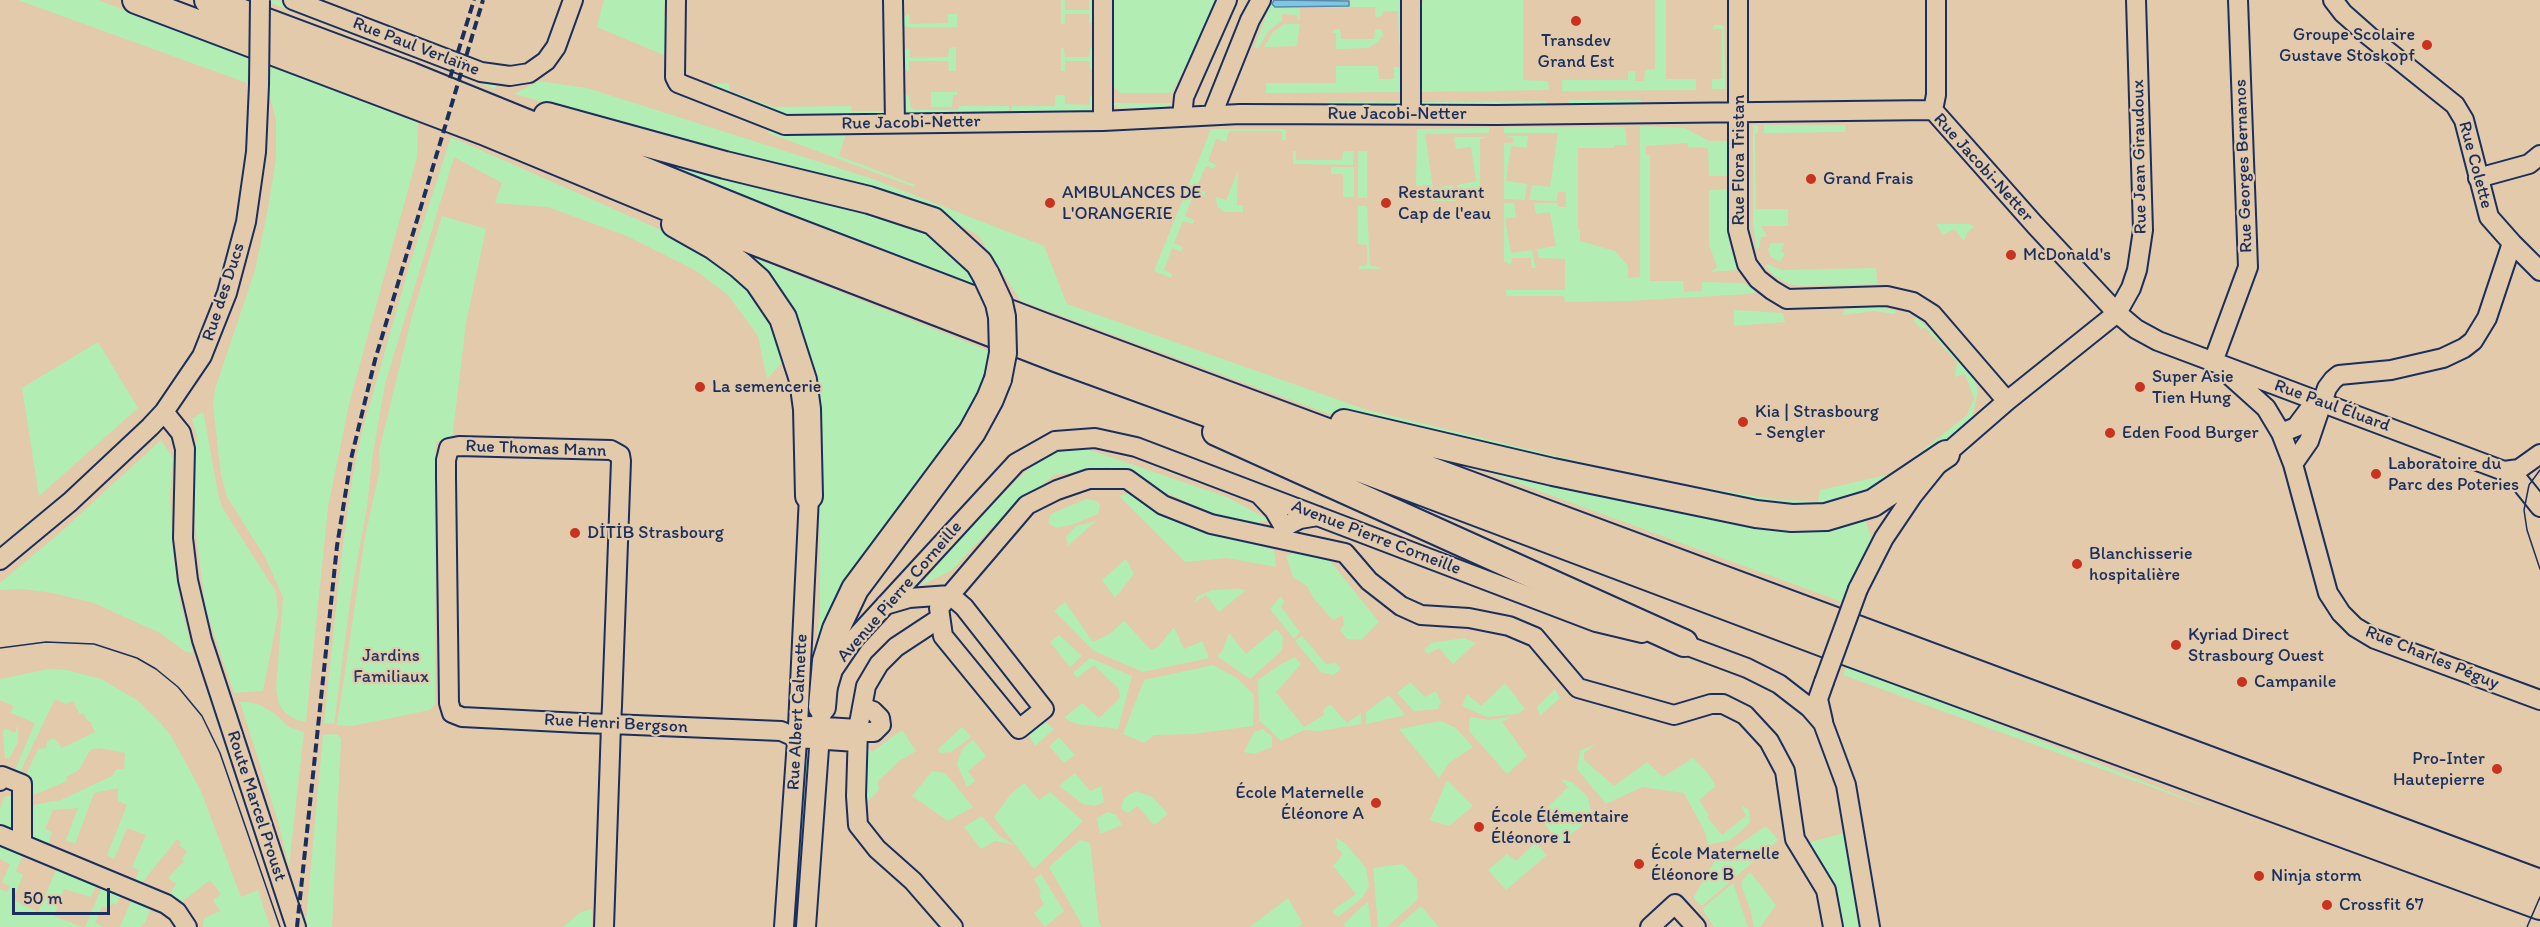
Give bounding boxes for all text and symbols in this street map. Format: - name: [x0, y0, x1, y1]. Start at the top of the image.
- street label: Rue Paul Verlaine: [349, 13, 483, 81]
- marker: Transdev Grand Est: [1569, 14, 1583, 28]
- place label: Groupe Scolaire Gustave Stoskopf: [2279, 24, 2415, 66]
- place label: Transdev Grand Est: [1537, 30, 1615, 72]
- marker: Groupe Scolaire Gustave Stoskopf: [2420, 38, 2434, 52]
- street label: Rue Georges Bernanos: [2230, 79, 2258, 253]
- street label: Rue Jean Giraudoux: [2128, 80, 2152, 234]
- street label: Rue Flora Tristan: [1728, 94, 1750, 226]
- street label: Rue Jacobi-Netter: [1327, 103, 1467, 125]
- street label: Rue Jacobi-Netter: [1928, 109, 2038, 227]
- street label: Rue Jacobi-Netter: [841, 111, 981, 135]
- street label: Rue Colette: [2453, 119, 2497, 211]
- place label: Grand Frais: [1823, 168, 1914, 190]
- marker: Grand Frais: [1804, 172, 1818, 186]
- place label: AMBULANCES DE L'ORANGERIE: [1062, 182, 1201, 224]
- place label: Restaurant Cap de l'eau: [1398, 182, 1491, 224]
- marker: AMBULANCES DE L'ORANGERIE: [1043, 196, 1057, 210]
- marker: Restaurant Cap de l'eau: [1379, 196, 1393, 210]
- street label: Rue des Ducs: [198, 240, 250, 344]
- place label: McDonald's: [2023, 244, 2111, 266]
- marker: McDonald's: [2004, 248, 2018, 262]
- place label: Super Asie Tien Hung: [2152, 366, 2234, 409]
- street label: Rue Paul Éluard: [2271, 375, 2393, 437]
- place label: La semencerie: [712, 376, 821, 398]
- marker: La semencerie: [693, 380, 707, 394]
- marker: Super Asie Tien Hung: [2133, 380, 2147, 394]
- place label: Kia | Strasbourg - Sengler: [1755, 401, 1879, 444]
- marker: Kia | Strasbourg - Sengler: [1736, 415, 1750, 429]
- place label: Eden Food Burger: [2122, 422, 2259, 444]
- marker: Eden Food Burger: [2103, 426, 2117, 440]
- street label: Rue Thomas Mann: [465, 436, 607, 462]
- place label: Laboratoire du Parc des Poteries: [2388, 453, 2519, 496]
- marker: Laboratoire du Parc des Poteries: [2369, 467, 2383, 481]
- street label: Avenue Pierre Corneille: [1288, 496, 1464, 580]
- street label: Avenue Pierre Corneille: [833, 517, 967, 667]
- place label: DİTİB Strasbourg: [587, 522, 724, 544]
- marker: DİTİB Strasbourg: [568, 526, 582, 540]
- place label: Blanchisserie hospitalière: [2089, 543, 2193, 586]
- marker: Blanchisserie hospitalière: [2070, 557, 2084, 571]
- street label: Rue Charles Péguy: [2362, 621, 2502, 695]
- place label: Kyriad Direct Strasbourg Ouest: [2188, 624, 2324, 666]
- street label: Rue Albert Calmette: [783, 633, 813, 791]
- marker: Kyriad Direct Strasbourg Ouest: [2169, 638, 2183, 652]
- park label: Jardins Familiaux: [353, 645, 429, 688]
- place label: Campanile: [2254, 671, 2336, 693]
- marker: Campanile: [2235, 675, 2249, 689]
- street label: Rue Henri Bergson: [544, 709, 688, 739]
- street label: Route Marcel Proust: [221, 728, 291, 884]
- place label: Pro-Inter Hautepierre: [2393, 748, 2485, 790]
- marker: Pro-Inter Hautepierre: [2490, 762, 2504, 776]
- place label: École Maternelle Éléonore A: [1236, 782, 1364, 824]
- marker: École Maternelle Éléonore A: [1369, 796, 1383, 810]
- place label: École Élémentaire Éléonore 1: [1491, 806, 1629, 848]
- marker: École Élémentaire Éléonore 1: [1472, 820, 1486, 834]
- place label: École Maternelle Éléonore B: [1651, 843, 1779, 886]
- marker: École Maternelle Éléonore B: [1632, 857, 1646, 871]
- place label: Ninja storm: [2271, 865, 2362, 887]
- marker: Ninja storm: [2252, 869, 2266, 883]
- scale bar: [15, 876, 112, 914]
- text: 50 m: [23, 887, 63, 909]
- place label: Crossfit 67: [2339, 894, 2424, 916]
- marker: Crossfit 67: [2320, 898, 2334, 912]

